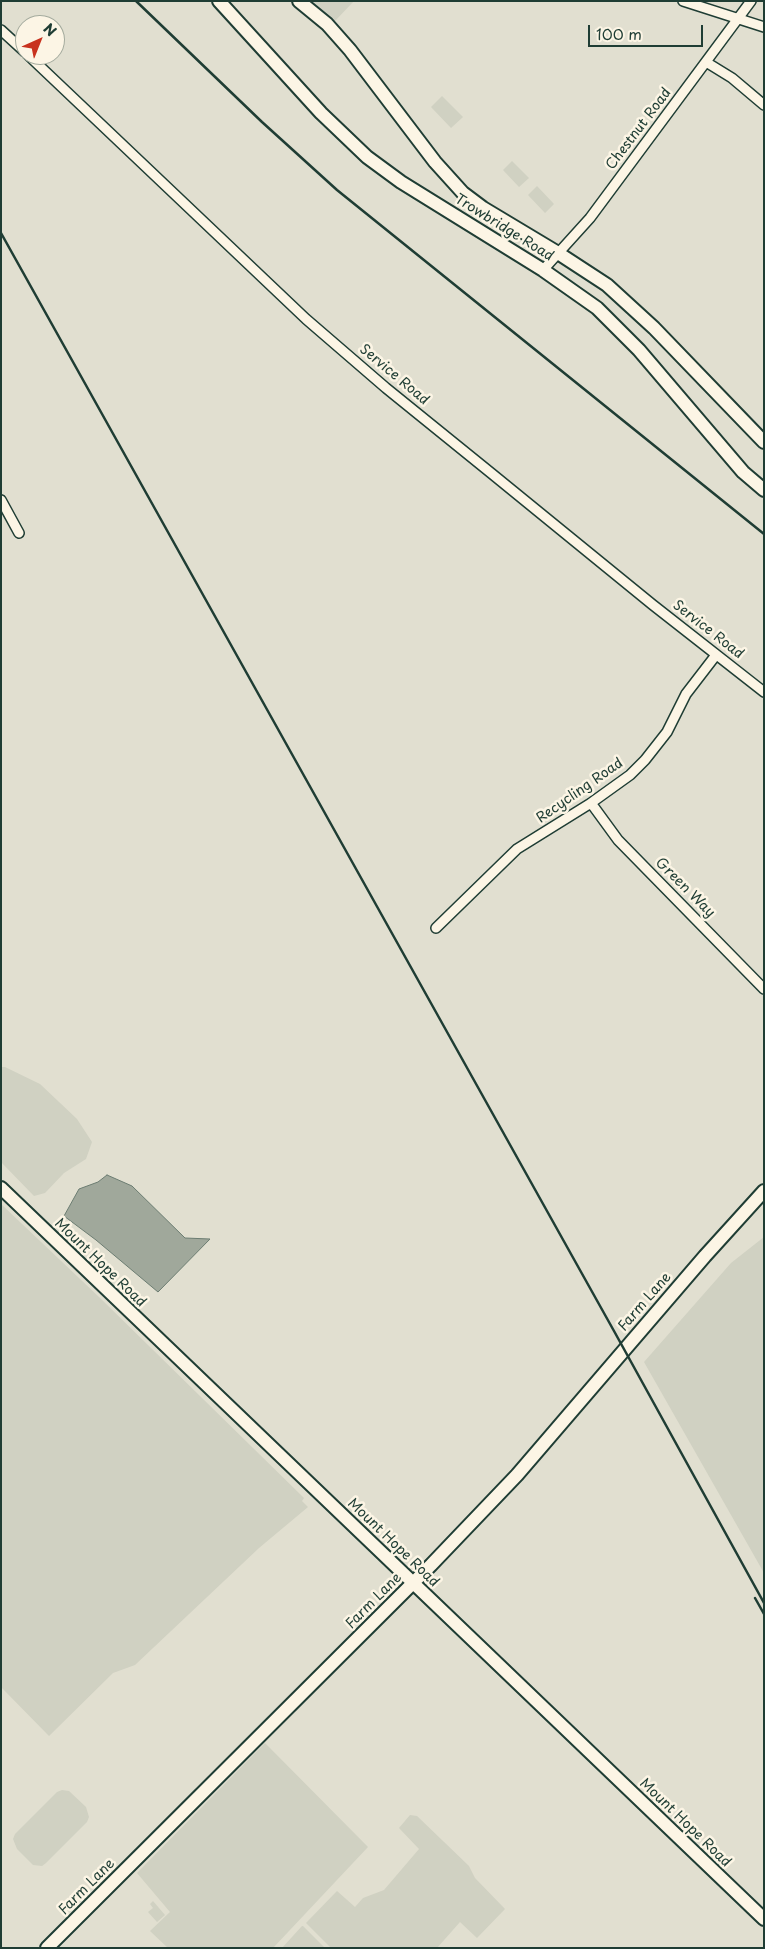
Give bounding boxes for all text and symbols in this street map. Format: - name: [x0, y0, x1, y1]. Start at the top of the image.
- north arrow: [15, 15, 65, 65]
- scale bar: [590, 15, 705, 47]
- text: N: [39, 18, 61, 41]
- text: 100 m: [596, 22, 642, 45]
- street label: Chestnut Road: [603, 85, 675, 173]
- street label: Trowbridge Road: [452, 191, 556, 265]
- street label: Service Road: [356, 341, 432, 409]
- street label: Service Road: [669, 597, 747, 663]
- street label: Recycling Road: [534, 755, 626, 827]
- street label: Green Way: [652, 855, 718, 921]
- street label: Mount Hope Road: [51, 1215, 149, 1311]
- street label: Farm Lane: [615, 1269, 675, 1335]
- street label: Mount Hope Road: [344, 1495, 442, 1591]
- street label: Farm Lane: [343, 1570, 405, 1632]
- street label: Mount Hope Road: [636, 1775, 734, 1871]
- street label: Farm Lane: [56, 1856, 118, 1918]

